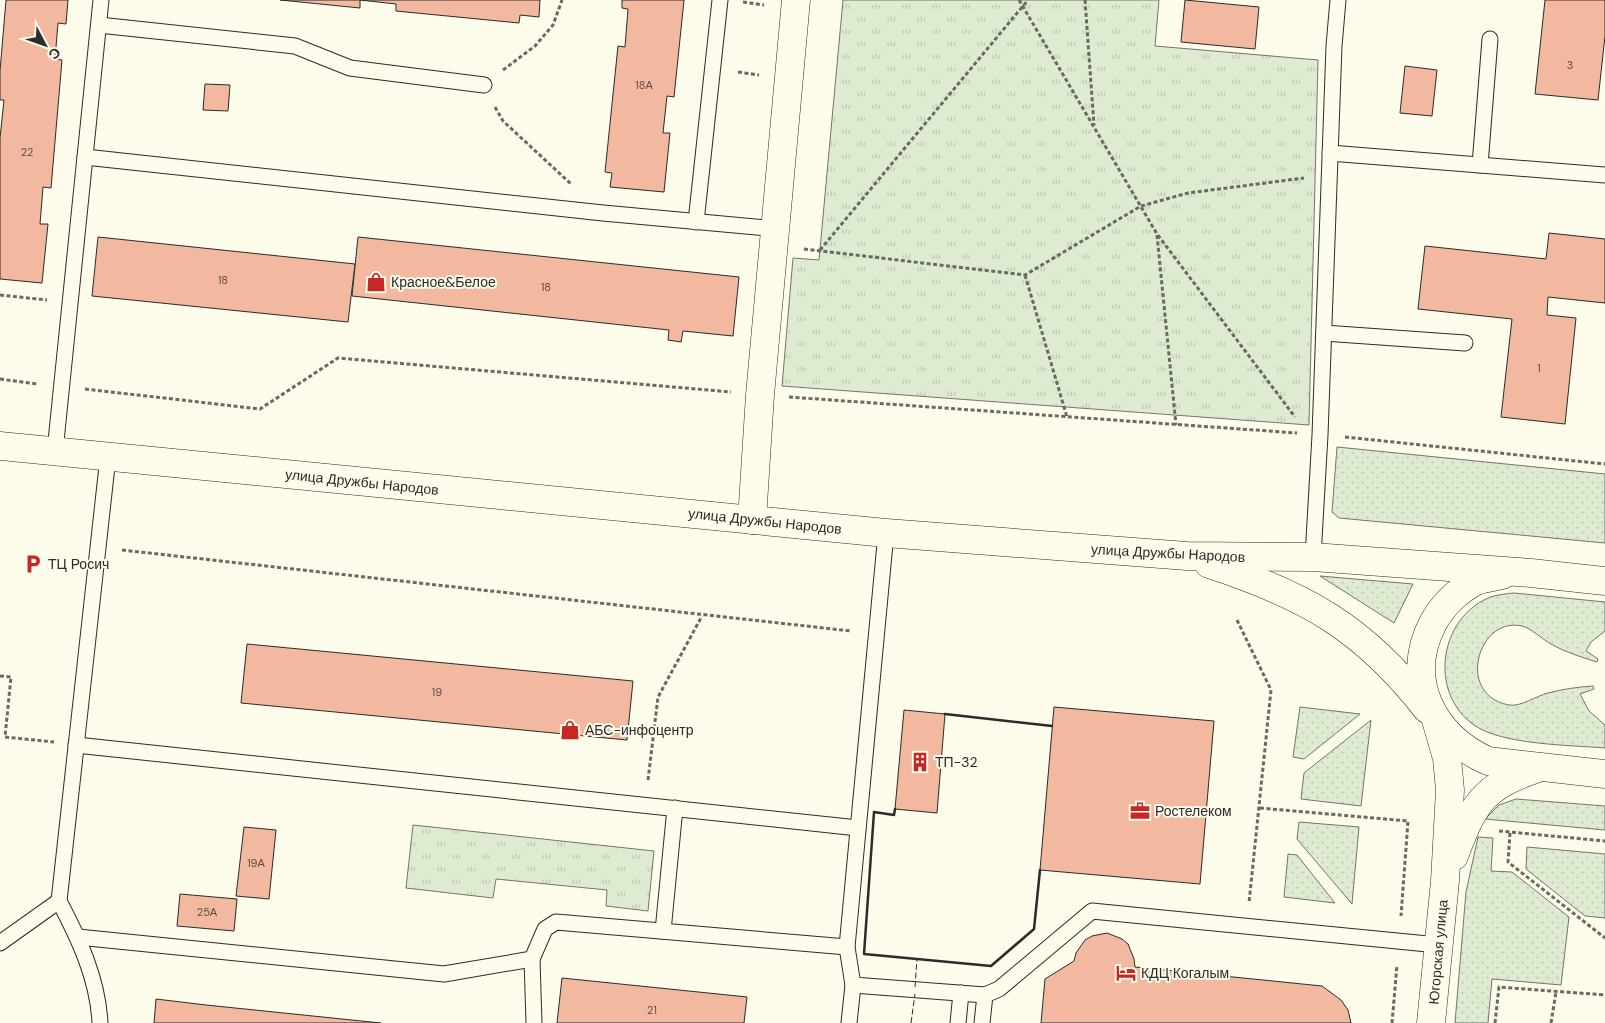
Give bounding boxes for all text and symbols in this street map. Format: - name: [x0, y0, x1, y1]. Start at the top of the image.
- north arrow: [20, 20, 70, 70]
- text: С: [45, 44, 65, 63]
- house number: 3: [1567, 58, 1573, 72]
- house number: 18А: [635, 78, 653, 92]
- house number: 22: [21, 145, 33, 159]
- shop icon: Красное&Белое: [365, 271, 387, 293]
- house number: 18: [218, 273, 228, 287]
- place label: Красное&Белое: [391, 273, 496, 291]
- house number: 18: [541, 280, 551, 294]
- house number: 1: [1537, 361, 1541, 375]
- street label: улица Дружбы Народов: [284, 465, 440, 499]
- street label: улица Дружбы Народов: [687, 504, 843, 538]
- street label: улица Дружбы Народов: [1090, 540, 1246, 566]
- parking icon: ТЦ Росич: [22, 553, 44, 575]
- place label: ТЦ Росич: [48, 555, 109, 573]
- house number: 19: [432, 685, 442, 699]
- shop icon: АБС-инфоцентр: [559, 719, 581, 741]
- place label: АБС-инфоцентр: [585, 721, 694, 739]
- building icon: ТП-32: [909, 751, 931, 773]
- place label: ТП-32: [935, 753, 978, 771]
- office icon: Ростелеком: [1129, 800, 1151, 822]
- place label: Ростелеком: [1155, 802, 1232, 820]
- house number: 19А: [247, 856, 265, 870]
- street label: Югорская улица: [1424, 898, 1452, 1005]
- house number: 25А: [197, 905, 218, 919]
- hotel icon: КДЦ Когалым: [1115, 962, 1137, 984]
- place label: КДЦ Когалым: [1141, 964, 1229, 982]
- house number: 21: [647, 1003, 657, 1017]

